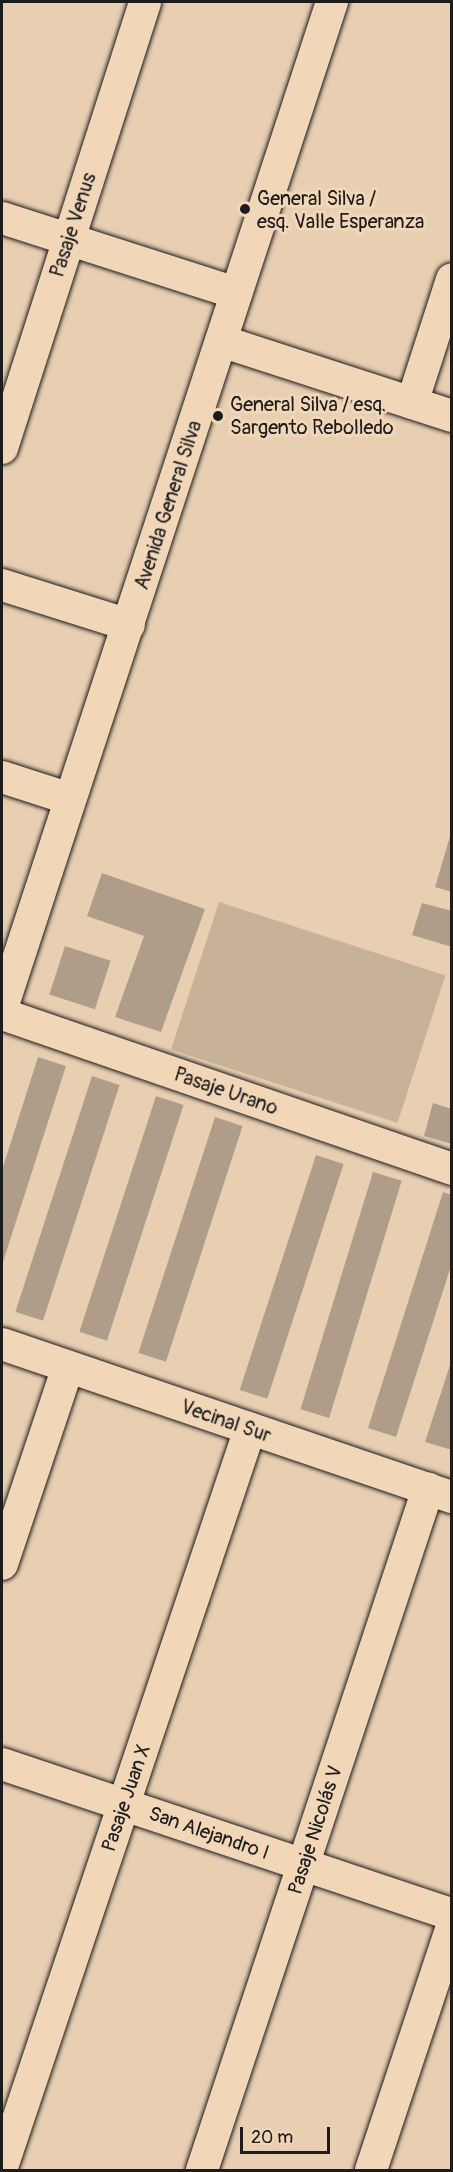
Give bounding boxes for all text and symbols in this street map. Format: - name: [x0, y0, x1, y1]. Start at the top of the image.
- street label: Pasaje Venus: [45, 170, 101, 280]
- place label: General Silva / esq. Valle Esperanza: [257, 186, 424, 233]
- marker: General Silva / esq. Valle Esperanza: [238, 202, 252, 216]
- place label: General Silva / esq. Sargento Rebolledo: [230, 392, 393, 439]
- marker: General Silva / esq. Sargento Rebolledo: [211, 409, 225, 423]
- street label: Avenida General Silva: [129, 417, 207, 593]
- street label: Pasaje Urano: [171, 1062, 281, 1120]
- street label: Vecinal Sur: [178, 1394, 274, 1448]
- street label: Pasaje Juan X: [96, 1741, 156, 1855]
- street label: Pasaje Nicolás V: [283, 1763, 347, 1897]
- street label: San Alejandro I: [146, 1801, 272, 1865]
- scale bar: [243, 2115, 333, 2153]
- text: 20 m: [251, 2126, 293, 2149]

